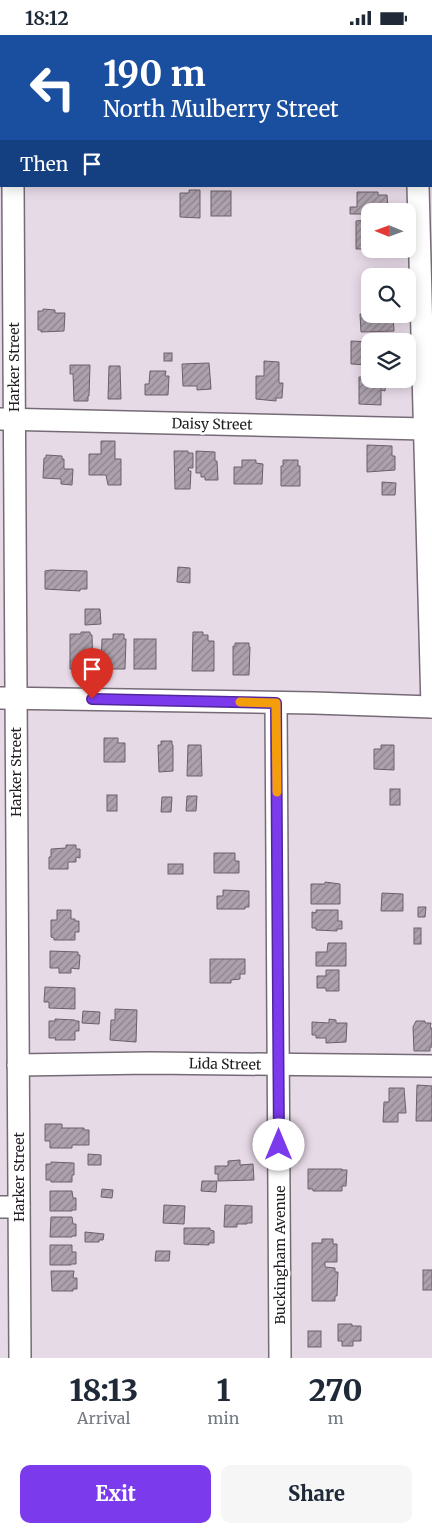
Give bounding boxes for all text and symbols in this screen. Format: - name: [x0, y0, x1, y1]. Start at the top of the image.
- text: 18:12: [25, 6, 69, 30]
- text: 190 m: [103, 52, 206, 96]
- icon: left: [20, 55, 85, 120]
- text: North Mulberry Street: [103, 95, 339, 123]
- icon: arrive: [78, 150, 106, 178]
- text: Then: [20, 152, 68, 176]
- north arrow: [361, 203, 416, 257]
- map controls: [361, 203, 416, 388]
- button: search: [361, 268, 416, 323]
- street label: Harker Street: [5, 321, 23, 412]
- button: layers: [361, 333, 416, 388]
- street label: Daisy Street: [171, 414, 253, 434]
- pin: [71, 648, 113, 699]
- icon: arrive: [78, 655, 106, 683]
- street label: Harker Street: [7, 726, 25, 817]
- street label: Lida Street: [189, 1054, 262, 1074]
- position arrow: [252, 1118, 304, 1170]
- street label: Harker Street: [10, 1131, 28, 1222]
- street label: Buckingham Avenue: [271, 1186, 289, 1325]
- text: 18:13: [69, 1371, 138, 1409]
- text: 1: [216, 1371, 230, 1409]
- text: 270: [309, 1371, 363, 1409]
- text: Arrival: [77, 1408, 131, 1428]
- text: min: [208, 1408, 239, 1428]
- text: m: [328, 1408, 344, 1428]
- button: Exit: [20, 1465, 211, 1523]
- button: Share: [221, 1465, 412, 1523]

